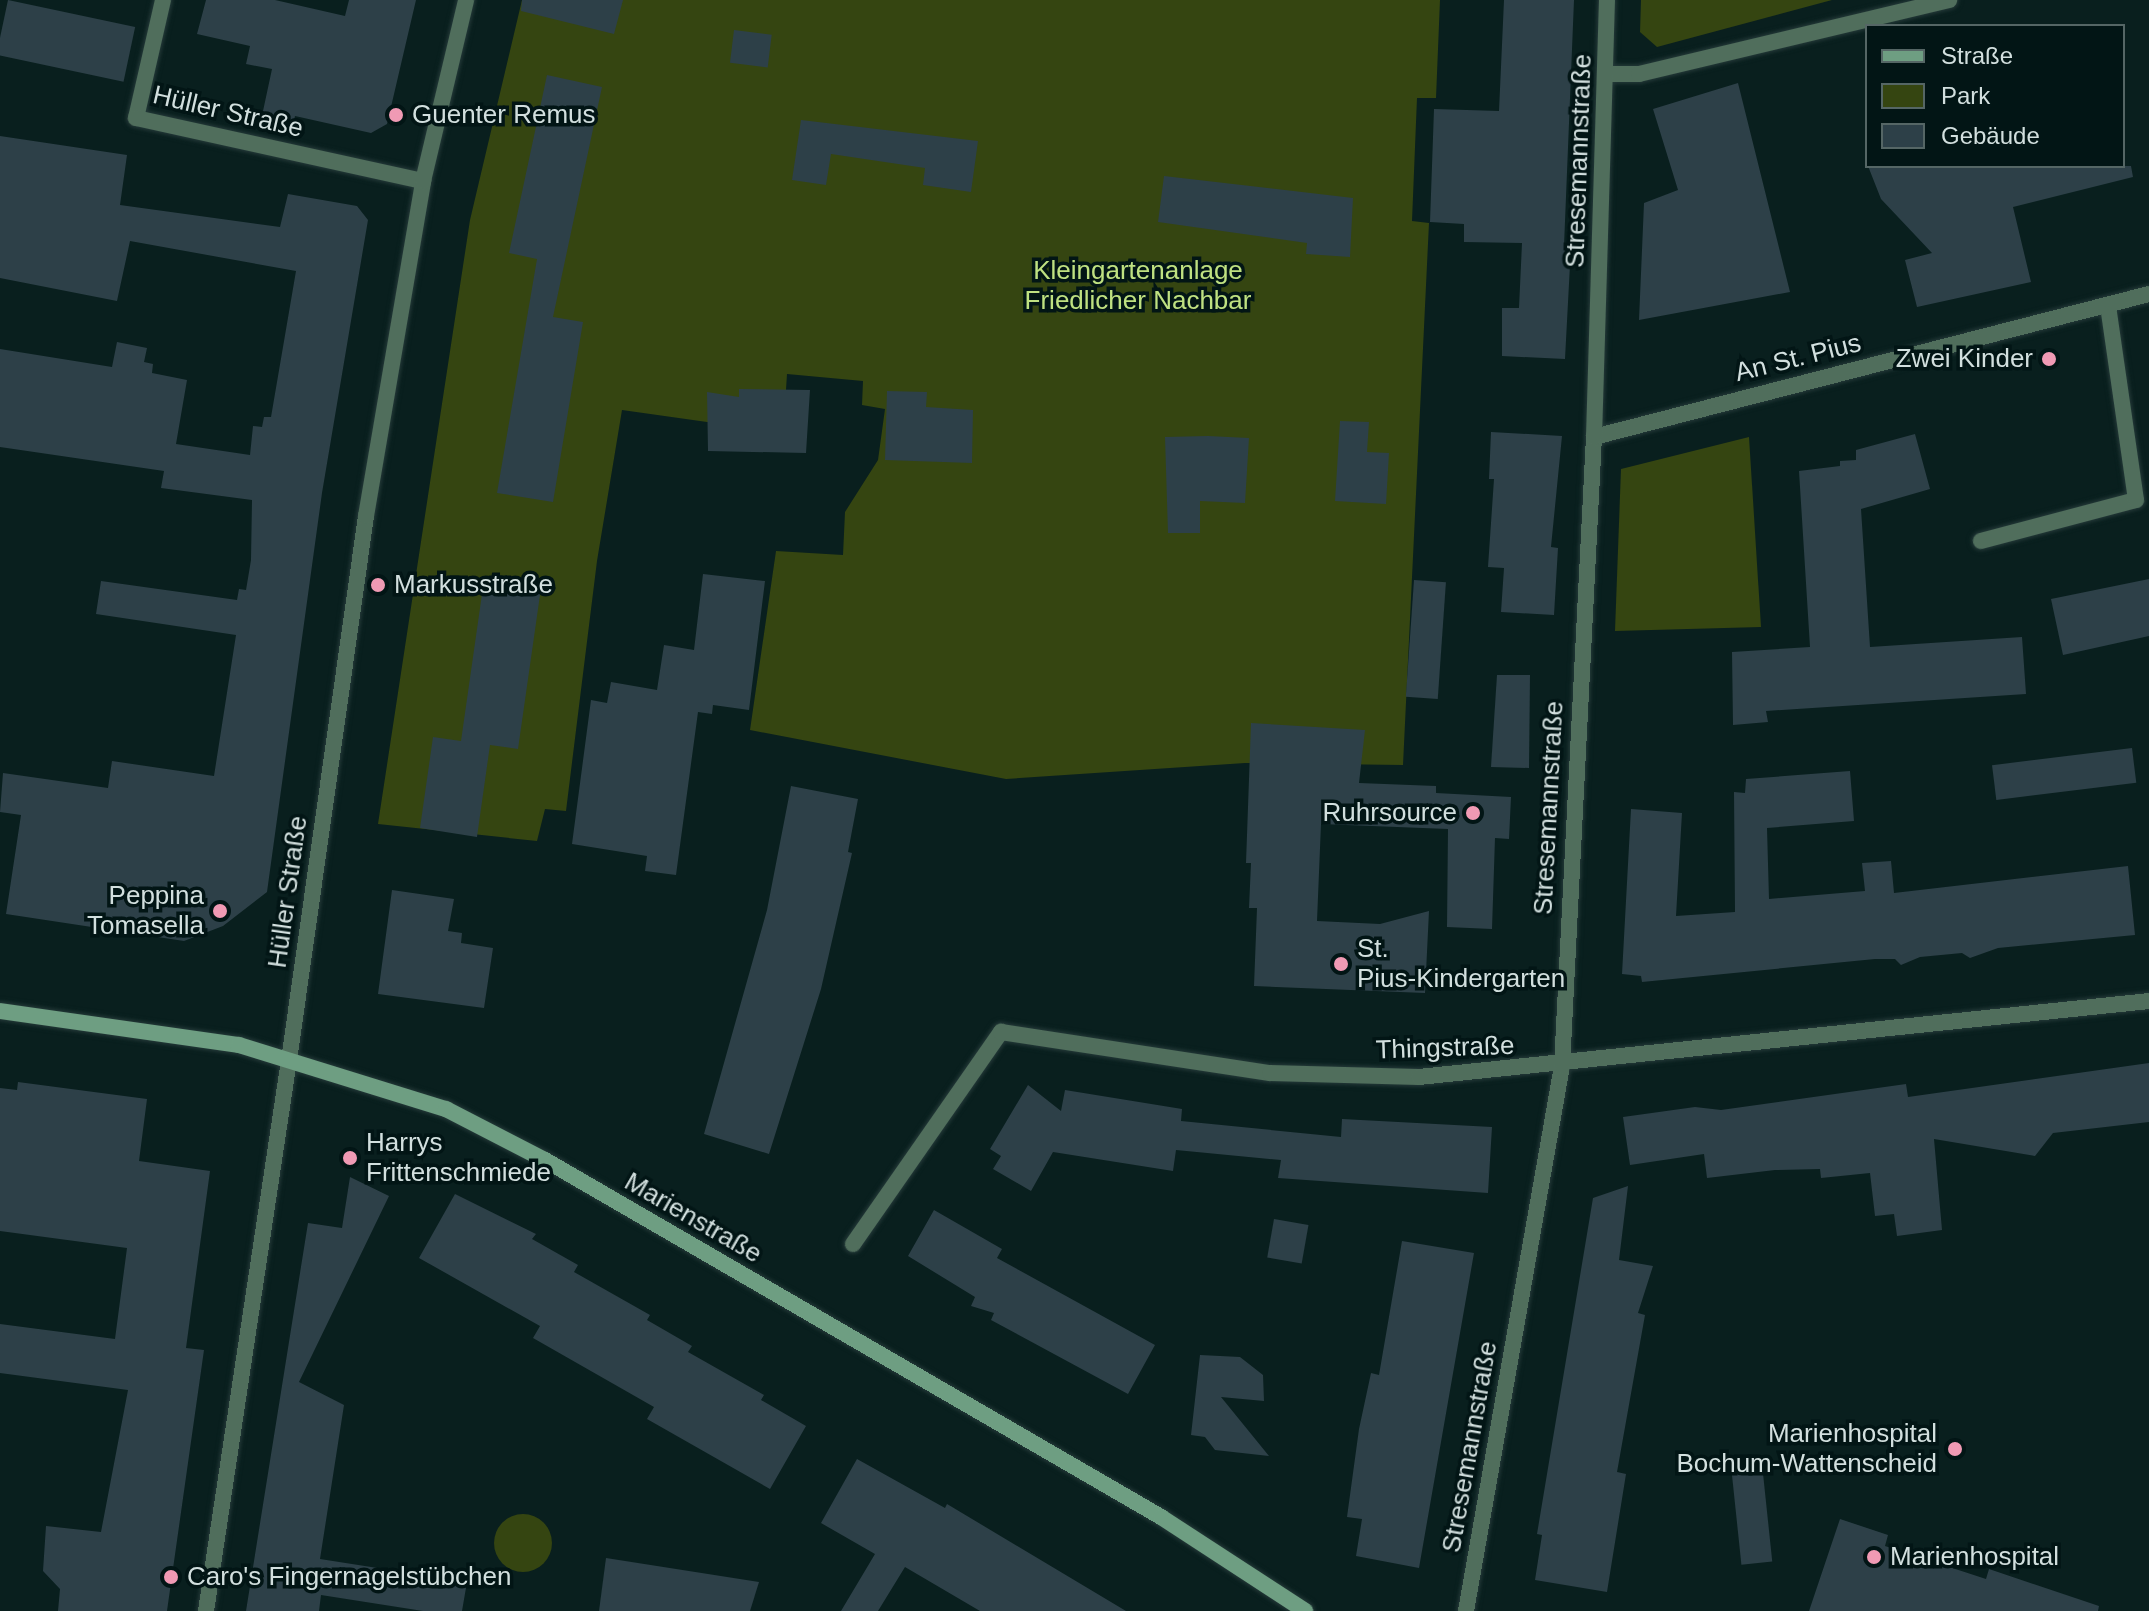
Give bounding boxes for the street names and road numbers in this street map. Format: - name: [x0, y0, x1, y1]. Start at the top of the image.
- street label: Stresemannstraße: [1560, 54, 1598, 268]
- street label: Hüller Straße: [150, 80, 306, 144]
- street label: An St. Pius: [1732, 327, 1864, 389]
- street label: Stresemannstraße: [1528, 700, 1570, 916]
- street label: Hüller Straße: [262, 814, 314, 970]
- street label: Thingstraße: [1375, 1030, 1515, 1066]
- street label: Marienstraße: [619, 1166, 767, 1270]
- street label: Stresemannstraße: [1436, 1339, 1504, 1555]

